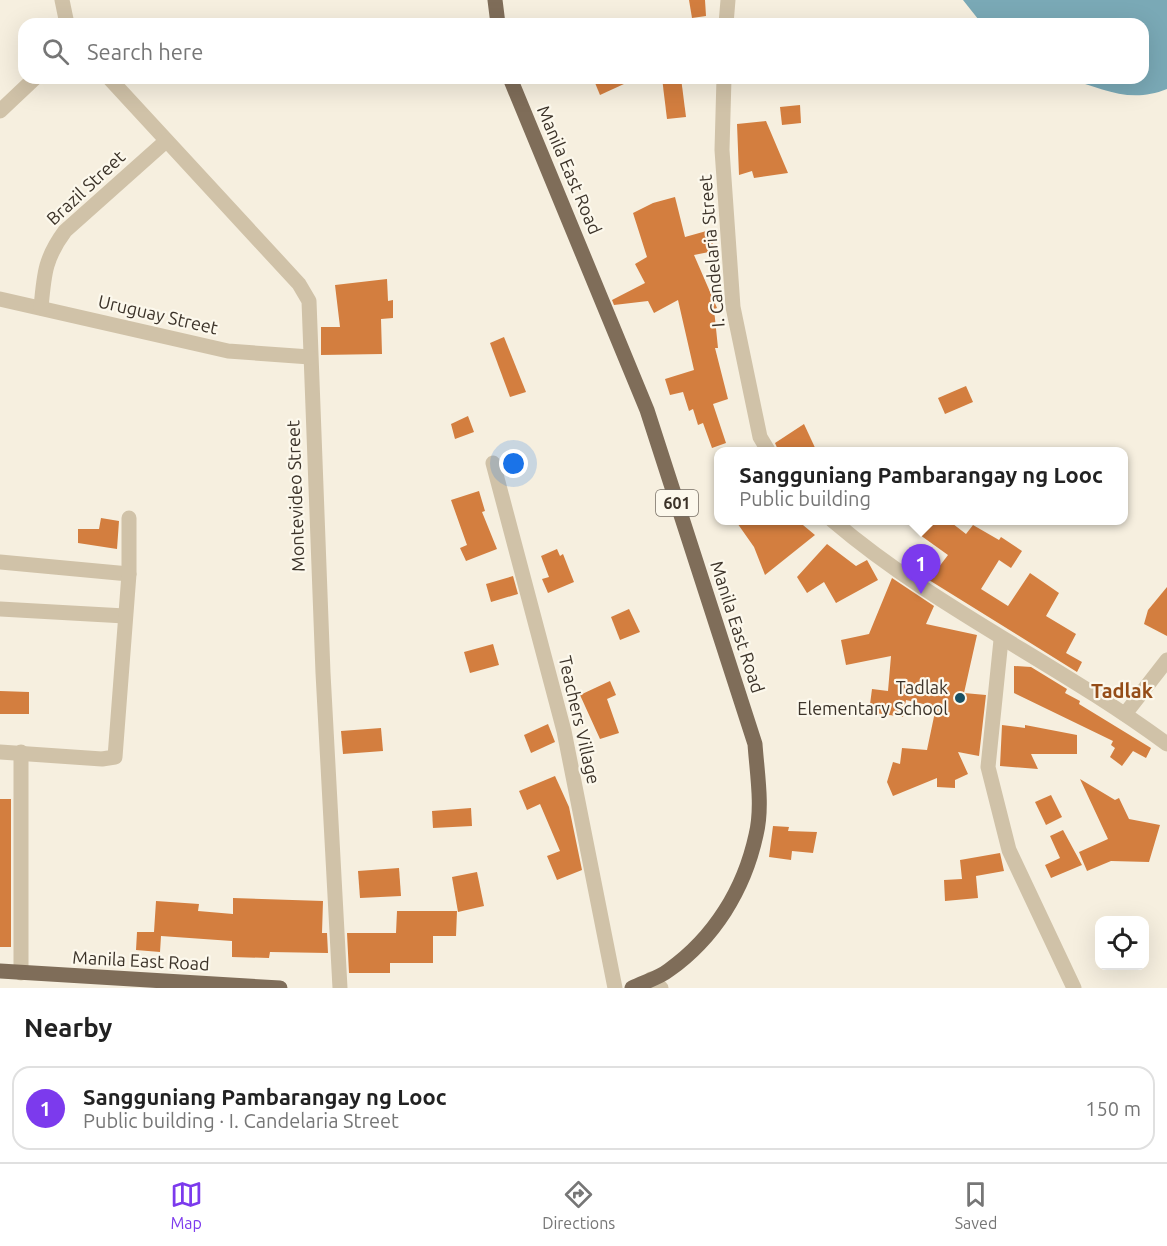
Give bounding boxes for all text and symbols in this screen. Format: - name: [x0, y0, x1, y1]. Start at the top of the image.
- search box: [18, 18, 1149, 84]
- icon: search: [39, 35, 72, 68]
- text: Search here: [87, 39, 203, 64]
- street label: Manila East Road: [534, 102, 606, 237]
- street label: Brazil Street: [42, 146, 128, 228]
- street label: I. Candelaria Street: [694, 174, 728, 328]
- street label: Uruguay Street: [96, 291, 220, 338]
- street label: Montevideo Street: [282, 420, 308, 572]
- popup: [714, 447, 1128, 525]
- your location: [499, 449, 528, 478]
- text: Sangguniang Pambarangay ng Looc: [739, 462, 1103, 487]
- text: Public building: [739, 487, 871, 510]
- road number: 601: [656, 490, 698, 516]
- pin: 1: [902, 544, 940, 594]
- street label: Manila East Road: [707, 558, 769, 695]
- street label: Teachers Village: [555, 654, 604, 786]
- place label: Tadlak Elementary School: [797, 677, 948, 718]
- district label: Tadlak: [1091, 679, 1153, 702]
- marker: Tadlak Elementary School: [953, 691, 967, 705]
- map controls: [1095, 916, 1149, 970]
- button: locate: [1095, 916, 1149, 970]
- street label: Manila East Road: [72, 946, 210, 974]
- text: Nearby: [24, 1013, 112, 1042]
- text: Sangguniang Pambarangay ng Looc: [83, 1084, 447, 1109]
- text: 1: [40, 1097, 51, 1120]
- text: 150 m: [1085, 1097, 1141, 1120]
- text: Public building · I. Candelaria Street: [83, 1109, 399, 1132]
- tab: Map: [170, 1178, 203, 1232]
- tab: Directions: [542, 1178, 615, 1232]
- tab: Saved: [955, 1178, 997, 1232]

